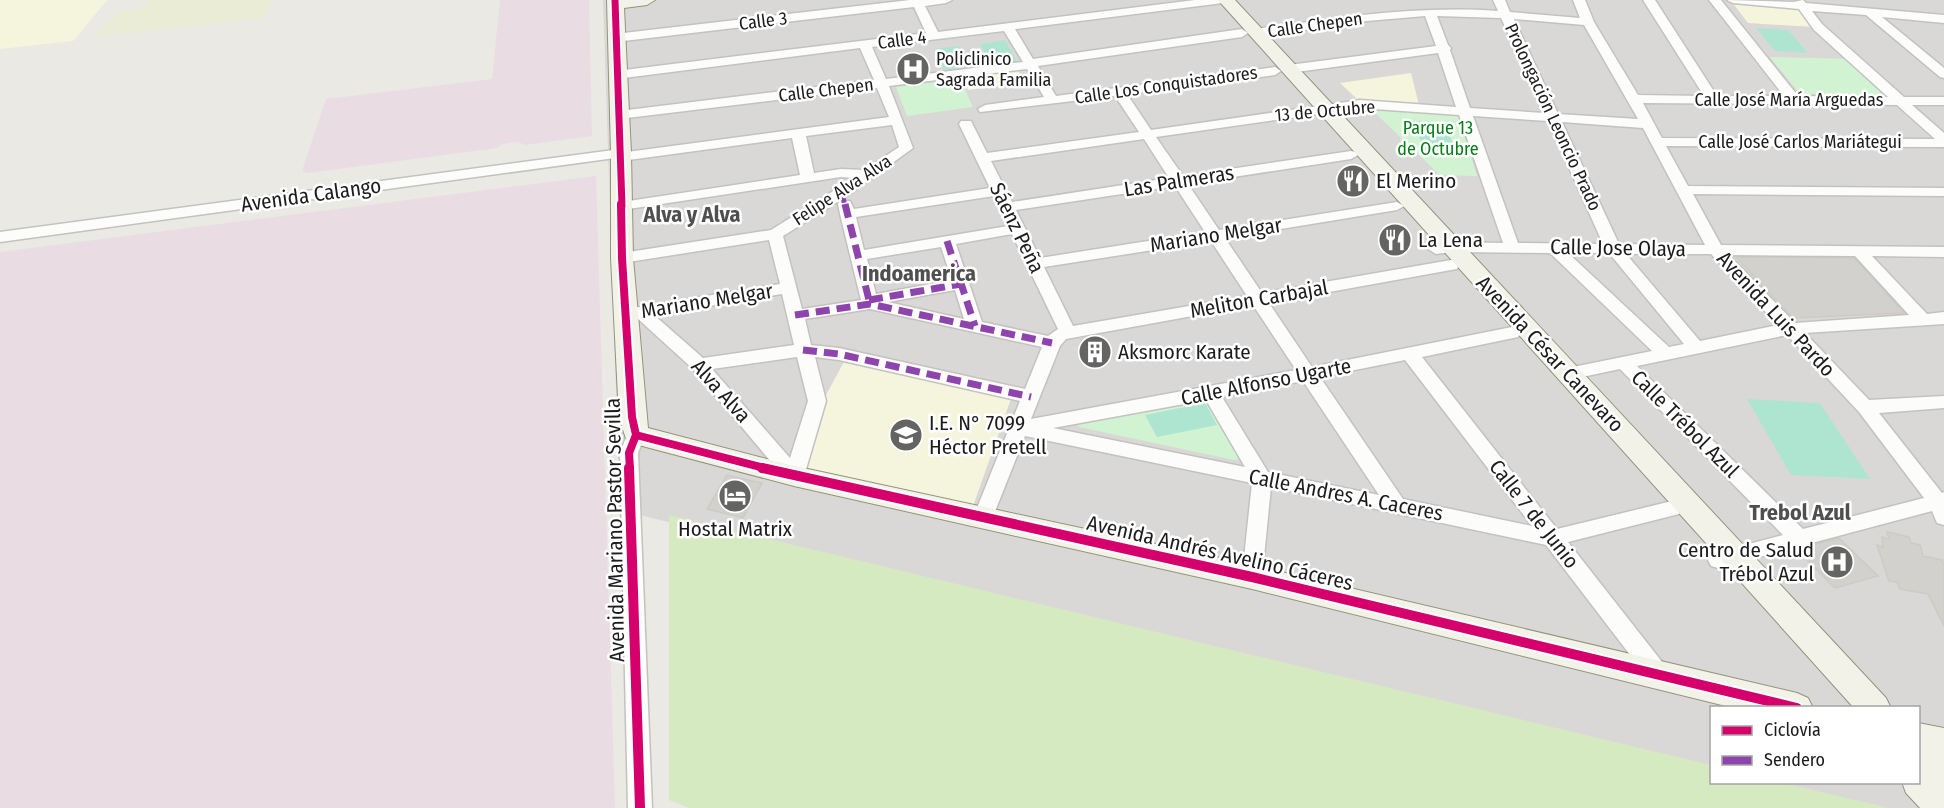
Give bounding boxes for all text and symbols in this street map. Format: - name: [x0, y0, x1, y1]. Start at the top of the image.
- street label: Calle 3: [738, 7, 788, 35]
- street label: Calle Chepen: [1266, 7, 1364, 43]
- street label: Prolongación Leoncio Prado: [1500, 20, 1606, 214]
- street label: Calle 4: [876, 26, 928, 54]
- place label: Policlinico Sagrada Familia: [936, 48, 1052, 91]
- hospital icon: Policlinico Sagrada Familia: [895, 51, 931, 87]
- street label: Calle Los Conquistadores: [1073, 61, 1259, 109]
- street label: Calle Chepen: [777, 73, 875, 107]
- street label: Calle José María Arguedas: [1695, 89, 1884, 111]
- street label: 13 de Octubre: [1274, 96, 1376, 126]
- park label: Parque 13 de Octubre: [1397, 117, 1479, 160]
- street label: Calle José Carlos Mariátegui: [1698, 131, 1902, 153]
- street label: Felipe Alva Alva: [788, 150, 896, 230]
- street label: Las Palmeras: [1122, 159, 1236, 203]
- restaurant icon: El Merino: [1335, 163, 1371, 199]
- place label: El Merino: [1376, 168, 1456, 194]
- street label: Avenida Calango: [239, 172, 383, 218]
- street label: Sáenz Peña: [984, 178, 1050, 278]
- district label: Alva y Alva: [643, 201, 740, 228]
- street label: Mariano Melgar: [1148, 212, 1284, 258]
- restaurant icon: La Lena: [1377, 222, 1413, 258]
- place label: La Lena: [1418, 227, 1483, 253]
- street label: Calle Jose Olaya: [1550, 234, 1686, 262]
- street label: Avenida Luis Pardo: [1711, 246, 1841, 382]
- district label: Indoamerica: [862, 260, 976, 287]
- street label: Avenida César Canevaro: [1471, 270, 1629, 438]
- street label: Meliton Carbajal: [1188, 274, 1331, 324]
- street label: Mariano Melgar: [639, 278, 775, 324]
- building icon: Aksmorc Karate: [1077, 334, 1113, 370]
- place label: Aksmorc Karate: [1118, 339, 1251, 365]
- street label: Calle Alfonso Ugarte: [1179, 353, 1353, 411]
- street label: Alva Alva: [686, 354, 756, 428]
- street label: Calle Trébol Azul: [1626, 365, 1745, 484]
- street label: Avenida Mariano Pastor Sevilla: [600, 398, 630, 662]
- place label: I.E. N° 7099 Héctor Pretell: [929, 410, 1047, 460]
- school or university icon: I.E. N° 7099 Héctor Pretell: [888, 417, 924, 453]
- street label: Calle 7 de Junio: [1483, 454, 1585, 574]
- street label: Calle Andres A. Caceres: [1247, 463, 1445, 527]
- hotel icon: Hostal Matrix: [717, 478, 753, 514]
- district label: Trebol Azul: [1749, 499, 1852, 526]
- street label: Avenida Andrés Avelino Cáceres: [1084, 510, 1356, 596]
- place label: Hostal Matrix: [678, 516, 793, 542]
- place label: Centro de Salud Trébol Azul: [1678, 537, 1814, 587]
- hospital icon: Centro de Salud Trébol Azul: [1819, 544, 1855, 580]
- legend: [1710, 706, 1920, 784]
- text: Ciclovía: [1764, 719, 1821, 741]
- text: Sendero: [1764, 749, 1825, 771]

